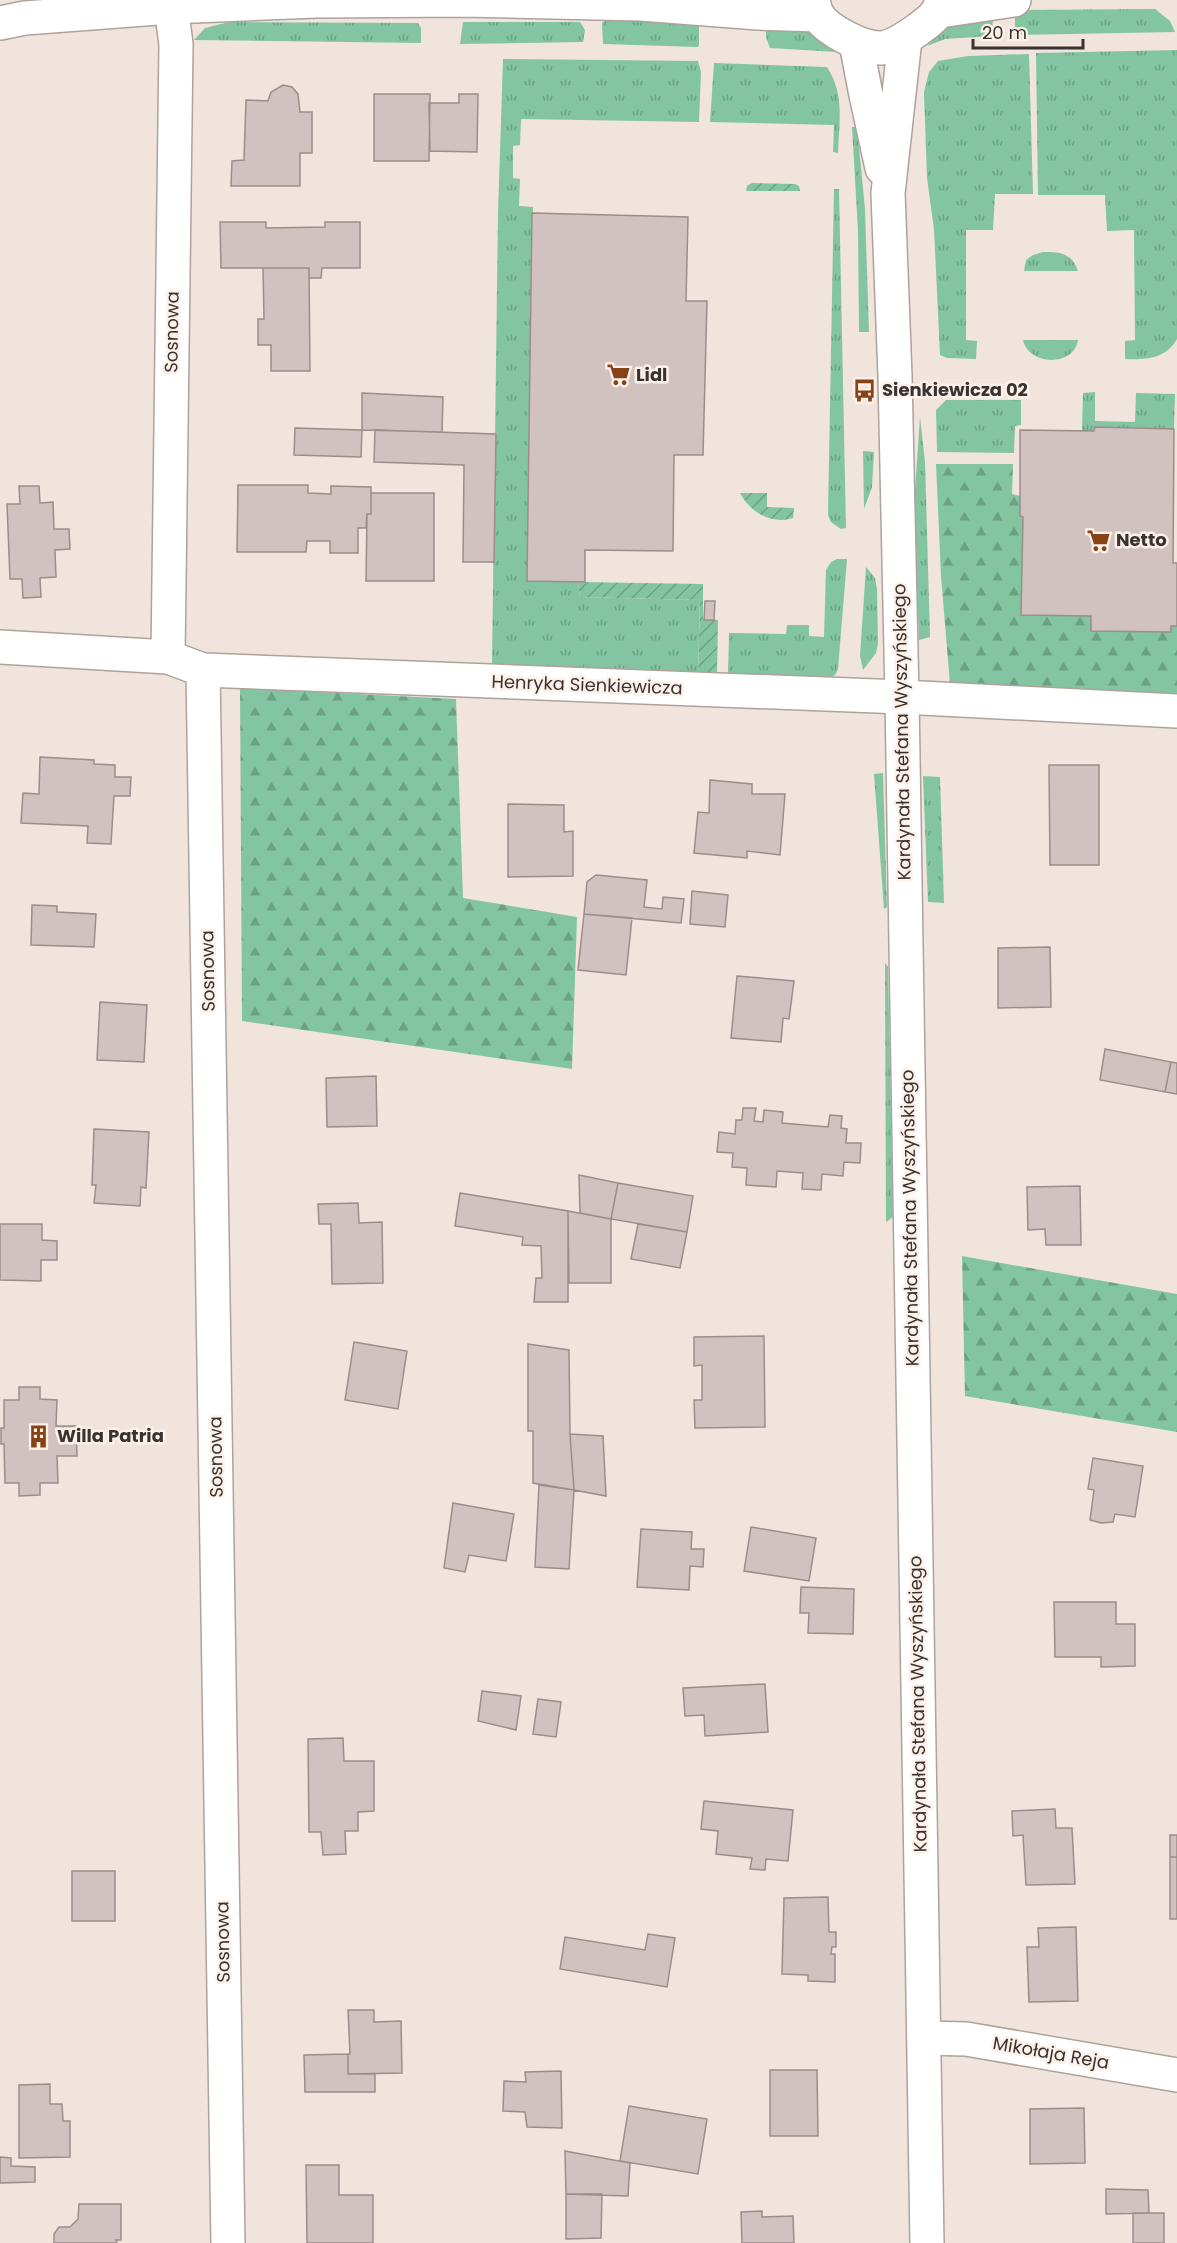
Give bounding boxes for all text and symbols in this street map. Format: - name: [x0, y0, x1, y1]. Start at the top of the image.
- scale bar: [973, 12, 1082, 50]
- text: 20 m: [982, 20, 1027, 45]
- street label: Sosnowa: [158, 291, 185, 373]
- supermarket icon: Lidl: [605, 362, 631, 388]
- place label: Lidl: [636, 362, 667, 387]
- bus stop icon: Sienkiewicza 02: [851, 377, 877, 403]
- place label: Sienkiewicza 02: [882, 377, 1028, 402]
- supermarket icon: Netto: [1085, 527, 1111, 553]
- place label: Netto: [1116, 527, 1167, 552]
- street label: Kardynała Stefana Wyszyńskiego: [886, 583, 917, 881]
- street label: Henryka Sienkiewicza: [491, 669, 683, 700]
- street label: Sosnowa: [194, 930, 221, 1012]
- street label: Kardynała Stefana Wyszyńskiego: [894, 1069, 925, 1367]
- street label: Sosnowa: [202, 1416, 229, 1498]
- building icon: Willa Patria: [26, 1423, 52, 1449]
- place label: Willa Patria: [57, 1423, 164, 1448]
- street label: Kardynała Stefana Wyszyńskiego: [902, 1555, 933, 1853]
- street label: Sosnowa: [209, 1901, 236, 1983]
- street label: Mikołaja Reja: [991, 2030, 1111, 2075]

